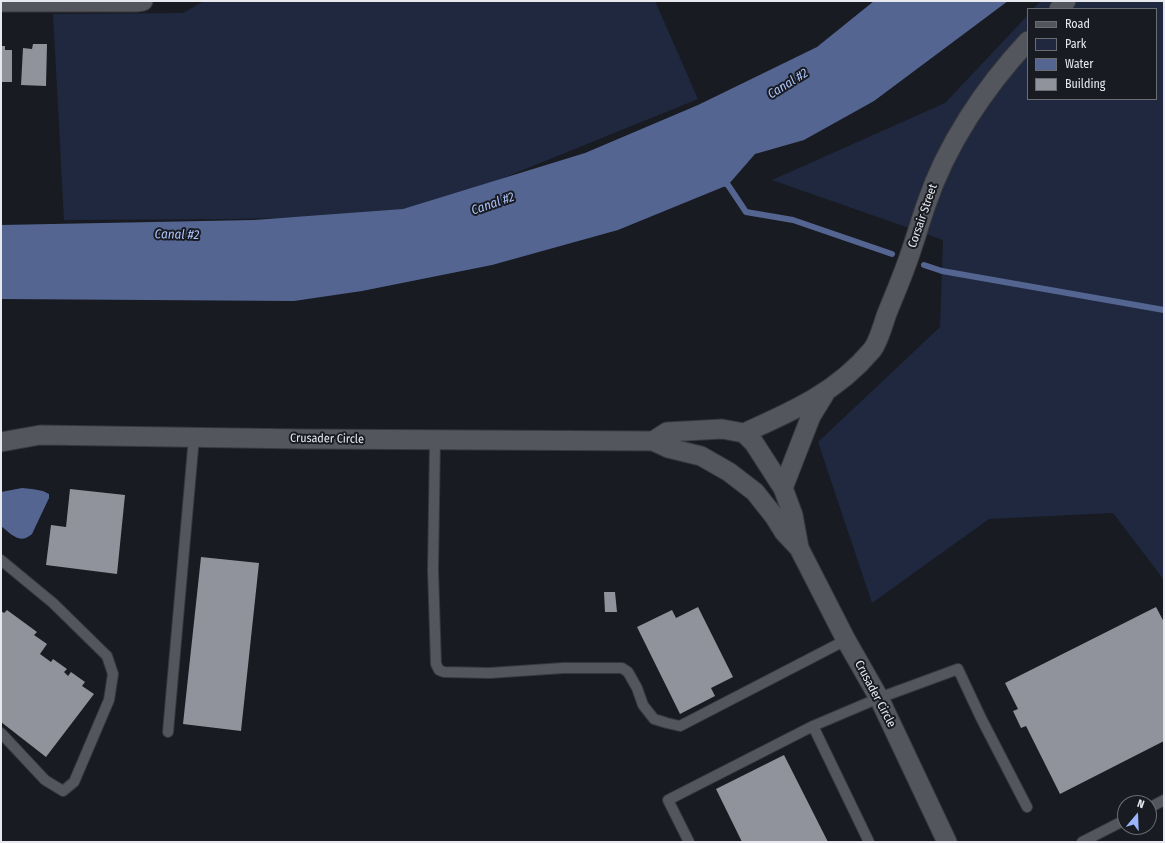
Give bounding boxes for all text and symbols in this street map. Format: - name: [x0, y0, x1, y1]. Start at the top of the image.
- legend: [1027, 8, 1157, 100]
- text: Road: [1065, 17, 1090, 31]
- text: Park: [1065, 37, 1086, 51]
- text: Water: [1065, 57, 1093, 71]
- water label: Canal #2: [765, 66, 811, 102]
- text: Building: [1065, 77, 1105, 91]
- street label: Corsair Street: [905, 182, 941, 250]
- water label: Canal #2: [469, 189, 517, 219]
- water label: Canal #2: [155, 227, 199, 243]
- street label: Crusader Circle: [290, 431, 364, 447]
- street label: Crusader Circle: [851, 658, 899, 730]
- north arrow: [1117, 795, 1157, 835]
- text: N: [1136, 797, 1146, 811]

